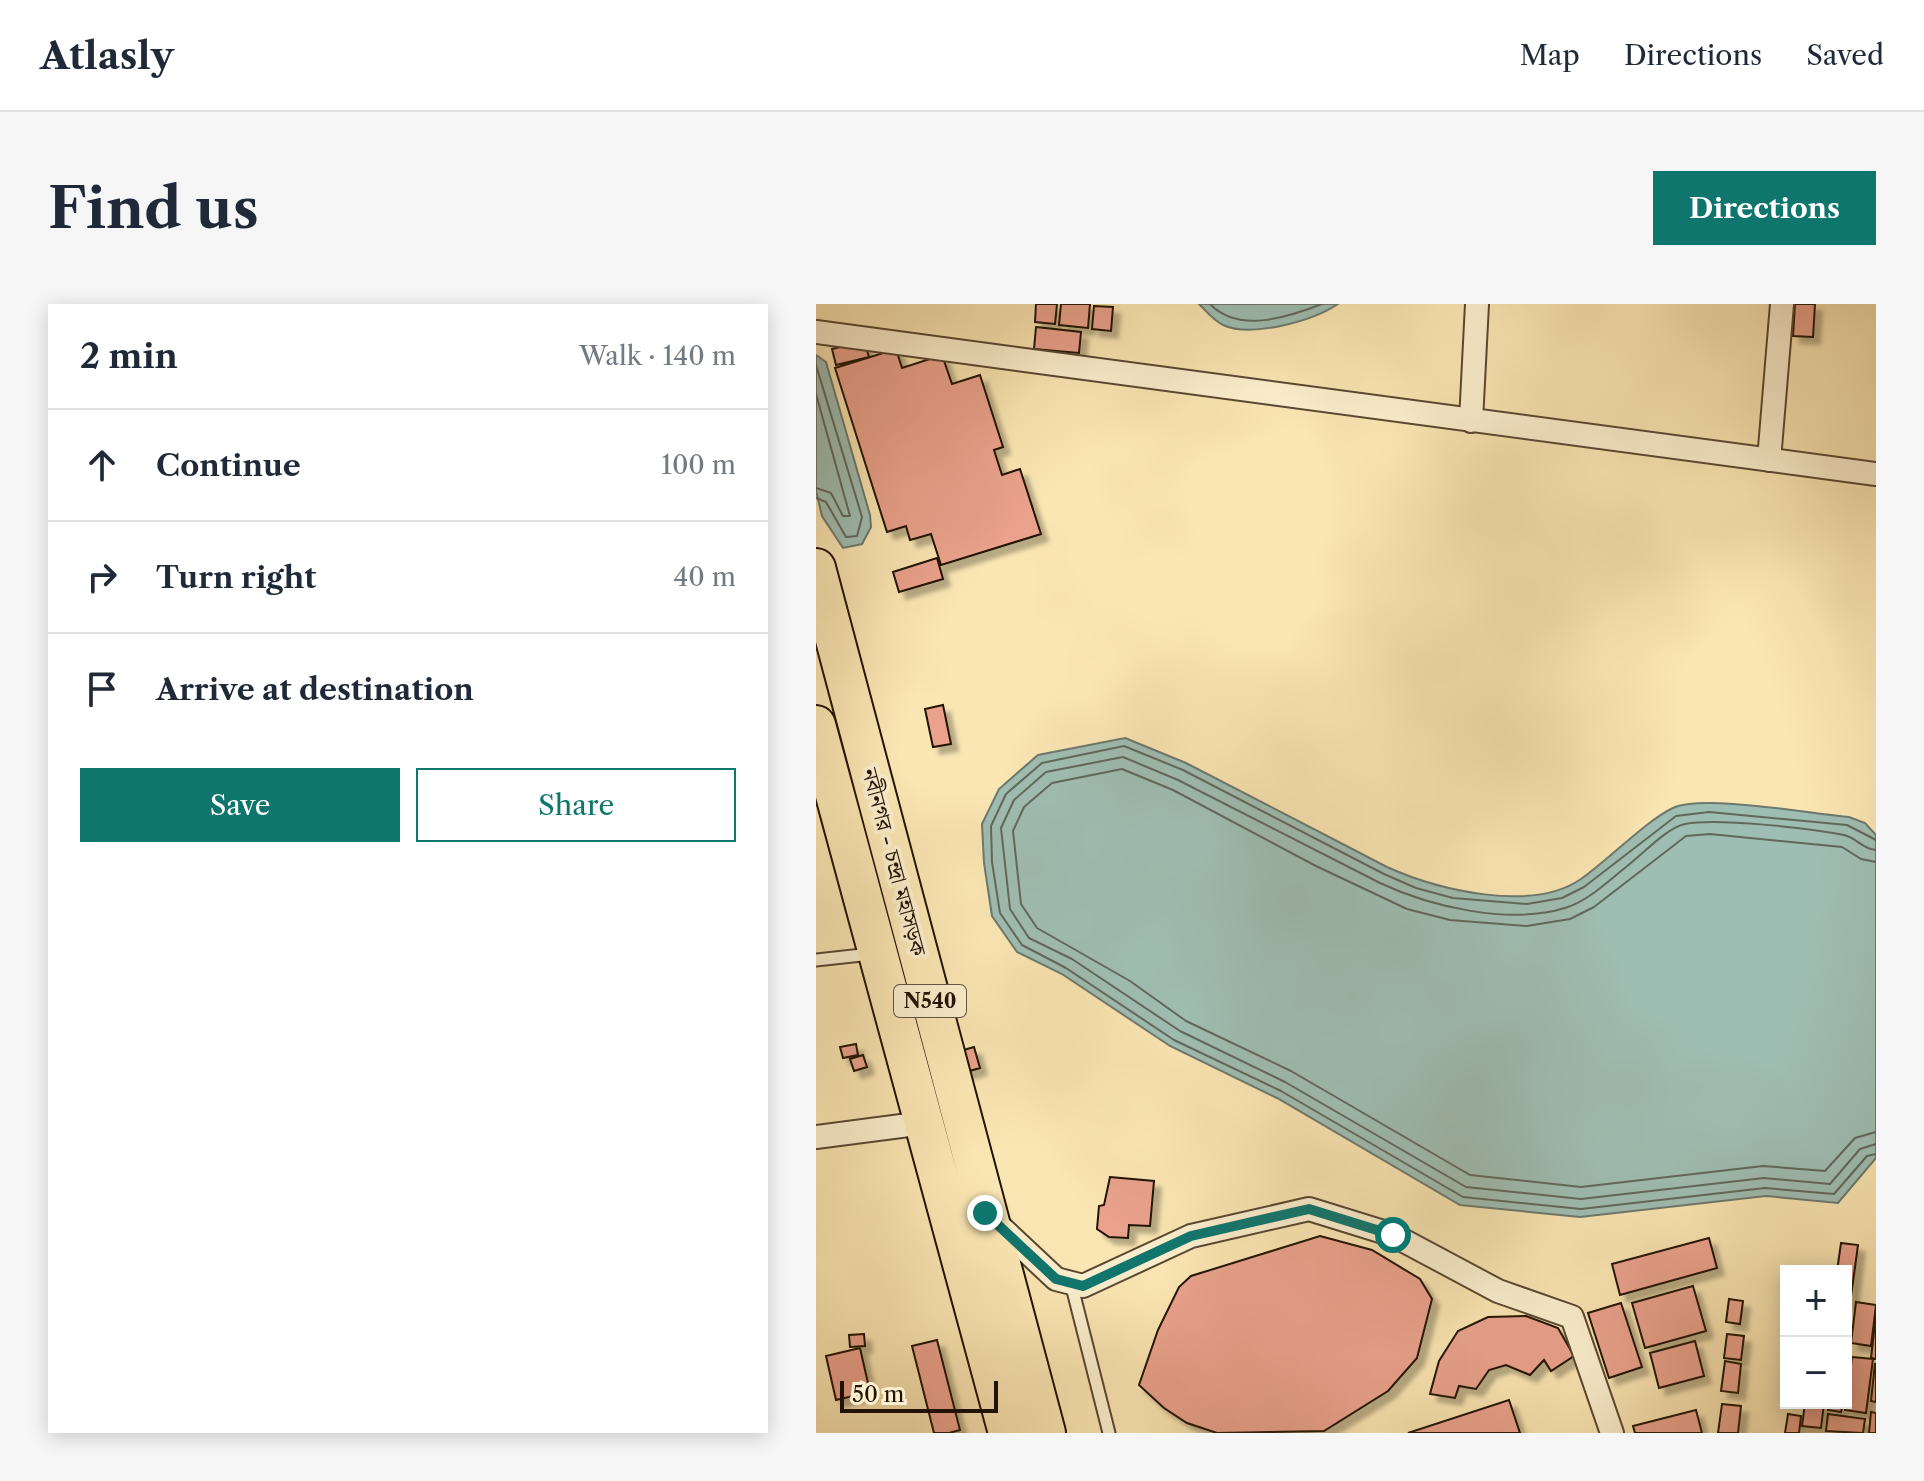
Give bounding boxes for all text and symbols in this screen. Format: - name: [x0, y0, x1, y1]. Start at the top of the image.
- text: Atlasly: [40, 32, 174, 79]
- text: Map: [1520, 38, 1580, 72]
- text: Directions: [1624, 38, 1762, 72]
- text: Saved: [1806, 38, 1884, 72]
- button: Directions: [1653, 171, 1876, 245]
- text: Find us: [48, 174, 259, 243]
- text: 2 min: [80, 335, 178, 377]
- text: Walk · 140 m: [579, 340, 736, 372]
- icon: ahead: [80, 443, 124, 487]
- text: Continue: [156, 447, 301, 484]
- text: 100 m: [661, 449, 736, 481]
- icon: right: [80, 555, 124, 599]
- text: Turn right: [156, 559, 316, 596]
- text: 40 m: [673, 561, 736, 593]
- icon: arrive: [80, 667, 124, 711]
- text: Arrive at destination: [156, 671, 474, 708]
- street label: নবীনগর - চন্দ্রা মহাসড়ক: [856, 764, 932, 960]
- button: Save: [80, 768, 400, 842]
- button: Share: [416, 768, 736, 842]
- road number: N540: [894, 985, 966, 1017]
- route end: [967, 1195, 1003, 1231]
- route start: [1375, 1217, 1411, 1253]
- map controls: [1780, 1265, 1852, 1409]
- button: +: [1780, 1265, 1852, 1337]
- button: −: [1780, 1337, 1852, 1409]
- scale bar: [840, 1377, 998, 1413]
- text: 50 m: [852, 1381, 904, 1408]

